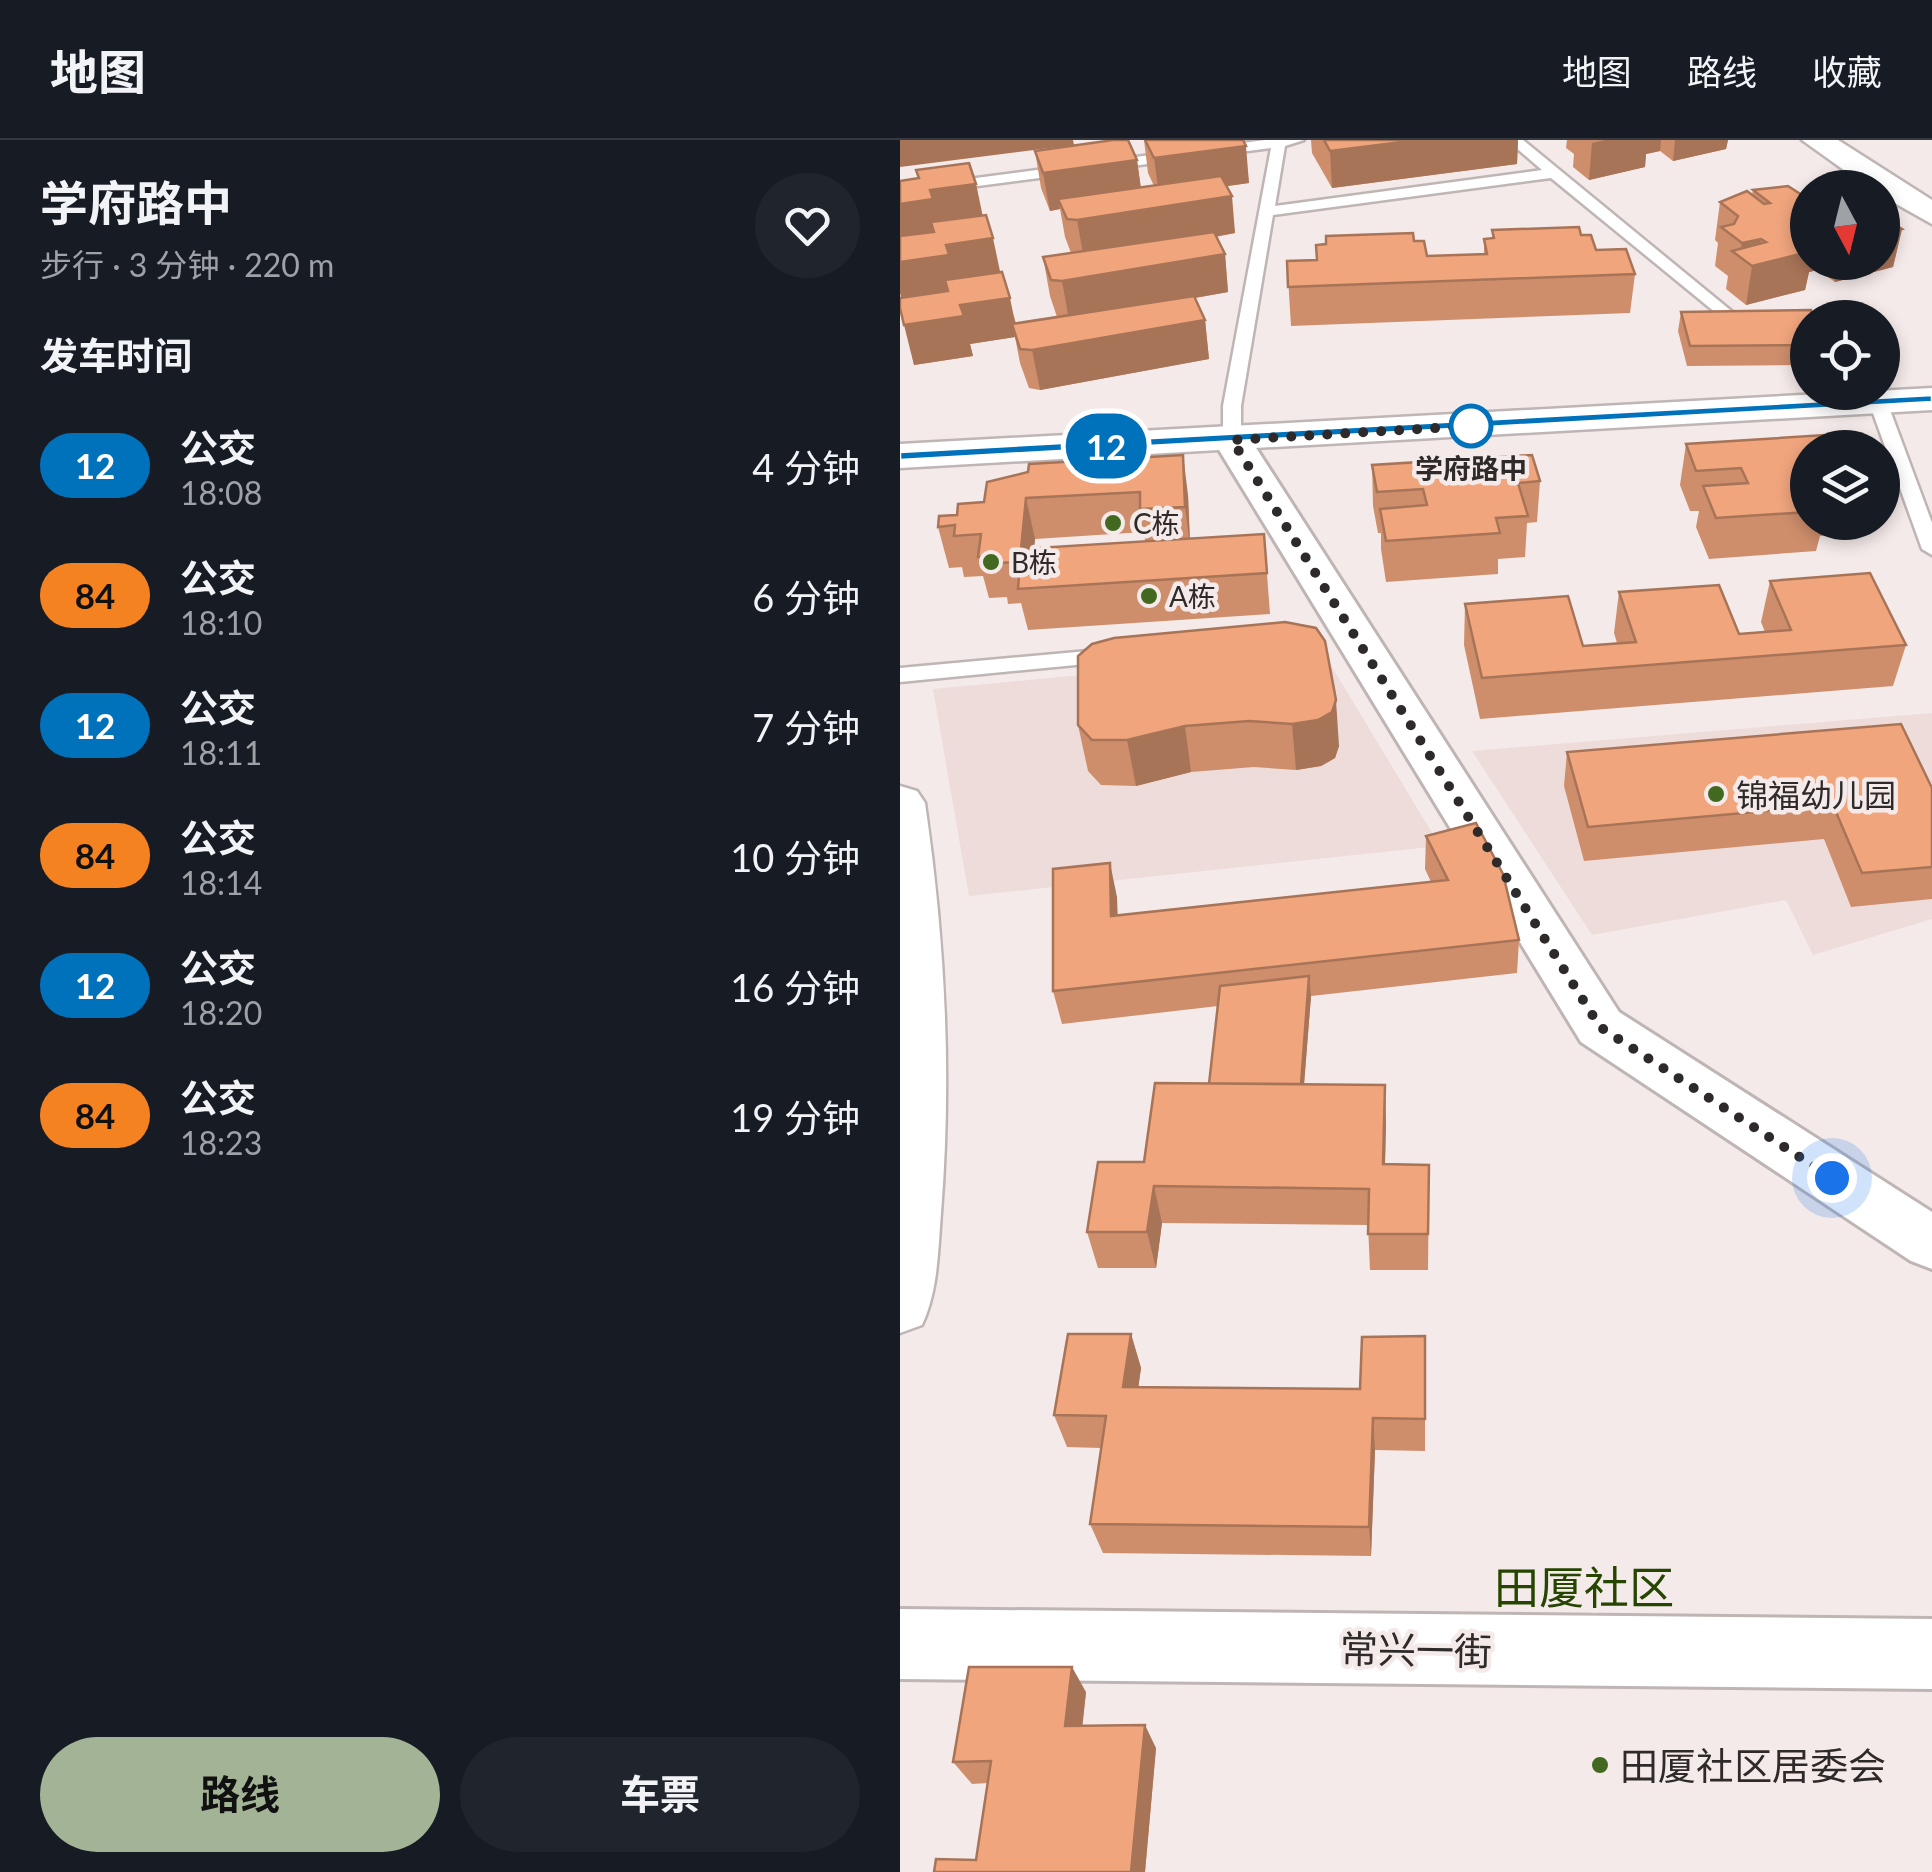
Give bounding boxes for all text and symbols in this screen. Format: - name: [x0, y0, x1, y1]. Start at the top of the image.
- text: 地图: [50, 43, 146, 100]
- text: 地图: [1562, 50, 1632, 92]
- text: 路线: [1687, 50, 1757, 92]
- text: 收藏: [1812, 50, 1882, 92]
- north arrow: [1790, 170, 1900, 280]
- map controls: [1790, 170, 1900, 540]
- button: heart: [755, 173, 860, 278]
- text: 学府路中: [40, 174, 232, 231]
- text: 步行 · 3 分钟 · 220 m: [40, 245, 334, 284]
- button: locate: [1790, 300, 1900, 410]
- text: 发车时间: [40, 332, 192, 378]
- marker: 学府路中: [1450, 405, 1492, 447]
- line badge: 12: [1061, 414, 1151, 478]
- text: 公交: [180, 424, 256, 470]
- text: 12: [1086, 425, 1126, 467]
- button: layers: [1790, 430, 1900, 540]
- text: 12: [75, 444, 115, 486]
- text: 4 分钟: [752, 444, 860, 490]
- place label: 学府路中: [1415, 451, 1527, 485]
- text: 18:08: [180, 473, 262, 512]
- place label: C栋: [1133, 506, 1180, 540]
- marker: C栋: [1102, 512, 1124, 534]
- place label: B栋: [1011, 545, 1057, 579]
- marker: B栋: [980, 551, 1002, 573]
- text: 公交: [180, 554, 256, 600]
- text: 84: [75, 574, 115, 616]
- text: 6 分钟: [752, 574, 860, 620]
- place label: A栋: [1169, 579, 1216, 613]
- marker: A栋: [1138, 585, 1160, 607]
- text: 18:10: [180, 603, 262, 642]
- text: 公交: [180, 684, 256, 730]
- text: 12: [75, 704, 115, 746]
- text: 7 分钟: [752, 704, 860, 750]
- text: 18:11: [180, 733, 262, 772]
- place label: 锦福幼儿园: [1736, 775, 1896, 814]
- marker: 锦福幼儿园: [1705, 783, 1727, 805]
- text: 公交: [180, 814, 256, 860]
- text: 84: [75, 834, 115, 876]
- text: 10 分钟: [730, 834, 860, 880]
- text: 18:14: [180, 863, 262, 902]
- text: 公交: [180, 944, 256, 990]
- text: 12: [75, 964, 115, 1006]
- text: 16 分钟: [730, 964, 860, 1010]
- text: 18:20: [180, 993, 262, 1032]
- text: 公交: [180, 1074, 256, 1120]
- text: 84: [75, 1094, 115, 1136]
- text: 19 分钟: [730, 1094, 860, 1140]
- text: 18:23: [180, 1123, 262, 1162]
- your location: [1807, 1153, 1857, 1203]
- district label: 田厦社区: [1494, 1560, 1674, 1614]
- street label: 常兴一街: [1340, 1625, 1492, 1673]
- button: 路线: [40, 1737, 440, 1852]
- button: 车票: [460, 1737, 860, 1852]
- place label: 田厦社区居委会: [1620, 1742, 1886, 1788]
- marker: 田厦社区居委会: [1589, 1754, 1611, 1776]

